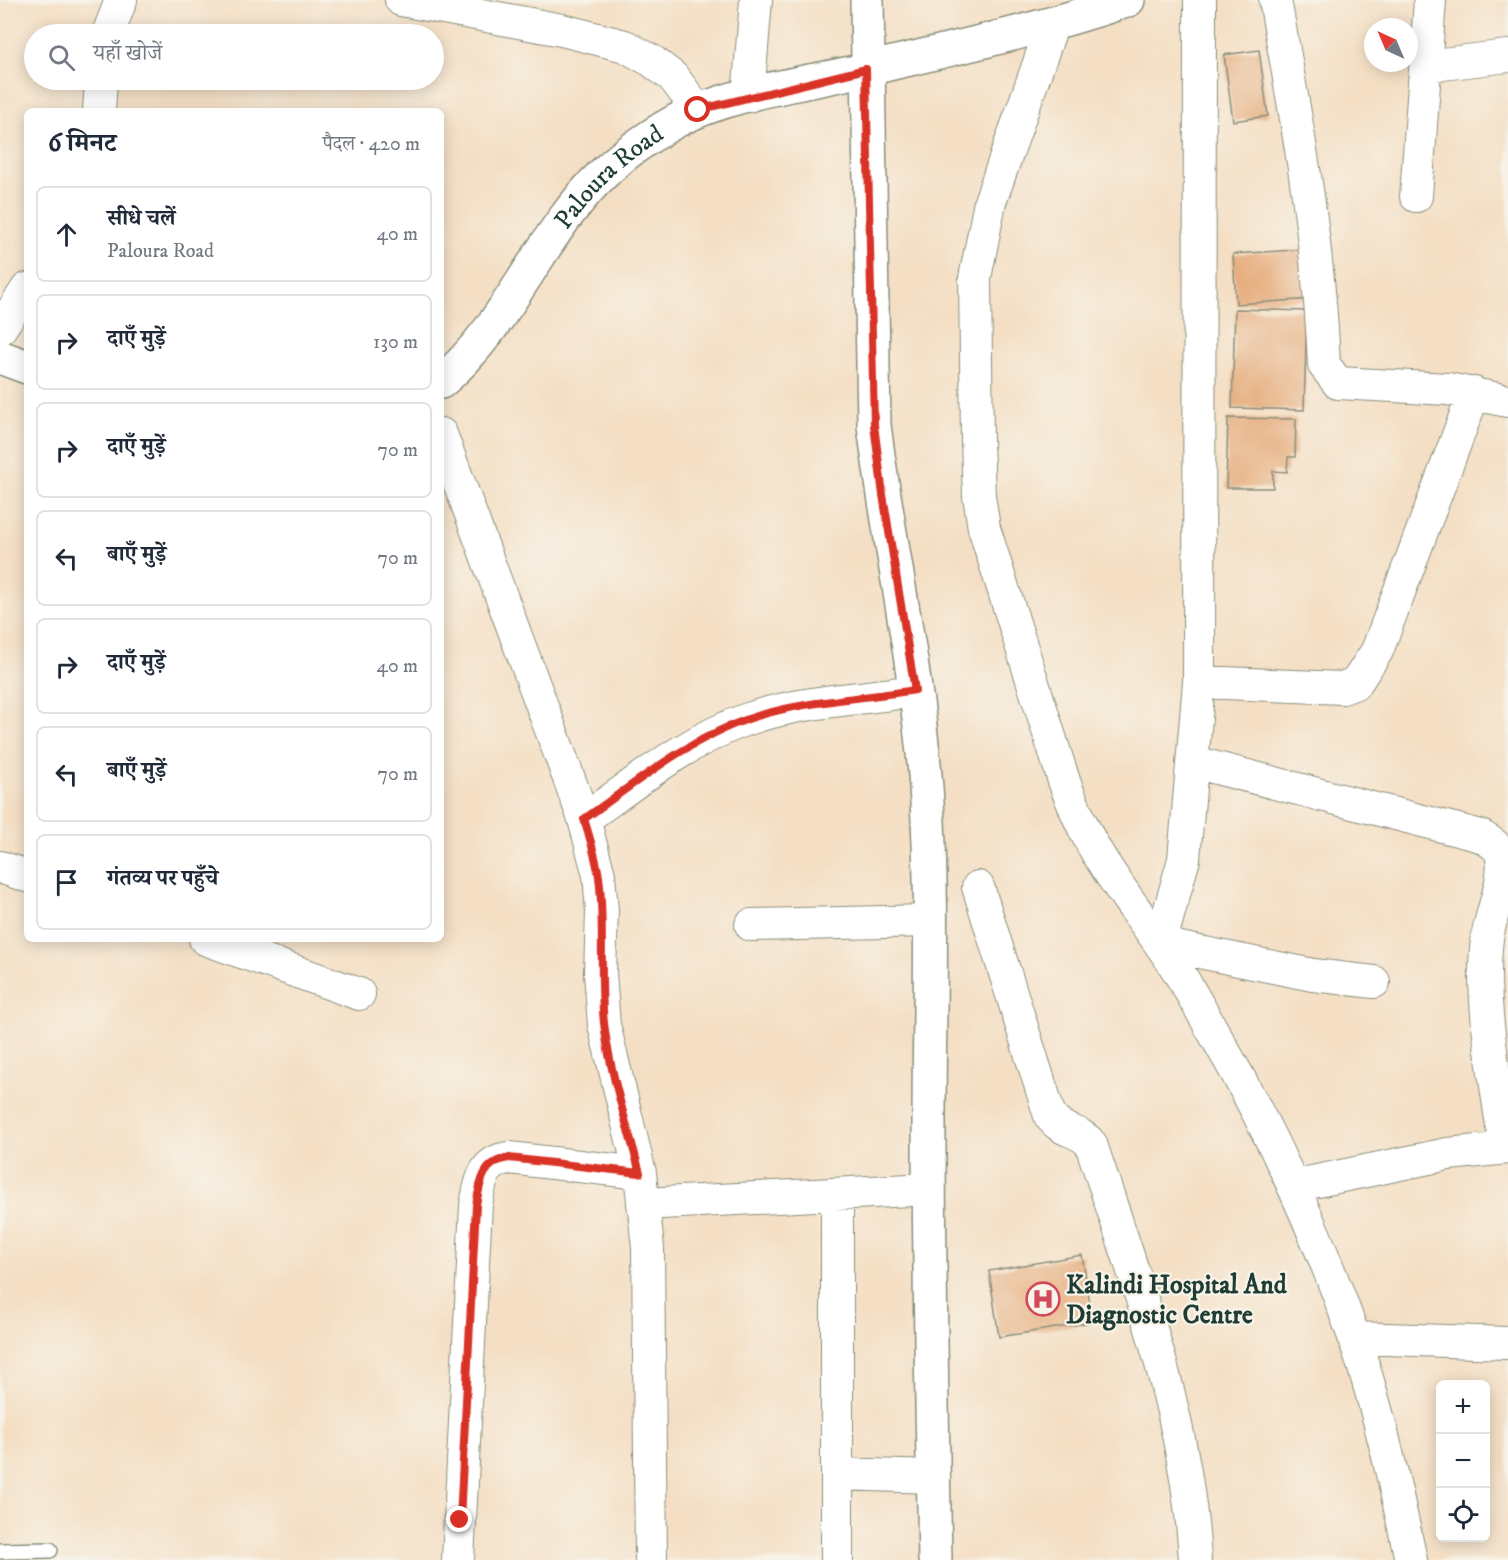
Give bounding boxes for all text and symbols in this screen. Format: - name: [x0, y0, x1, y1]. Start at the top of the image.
- north arrow: [1364, 18, 1418, 72]
- search box: [24, 24, 444, 90]
- text: यहाँ खोजें: [93, 40, 162, 67]
- icon: search: [45, 41, 78, 74]
- route start: [684, 96, 710, 122]
- street label: Paloura Road: [548, 117, 670, 236]
- text: 6 मिनट: [48, 127, 116, 160]
- text: पैदल · 420 m: [322, 132, 420, 157]
- text: सीधे चलें: [107, 205, 176, 232]
- icon: ahead: [50, 218, 83, 251]
- text: 40 m: [376, 222, 418, 247]
- text: Paloura Road: [107, 239, 214, 264]
- text: दाएँ मुड़ें: [107, 325, 166, 352]
- icon: right: [50, 326, 83, 359]
- text: 130 m: [373, 330, 418, 355]
- text: दाएँ मुड़ें: [107, 433, 166, 460]
- icon: right: [50, 434, 83, 467]
- text: 70 m: [377, 438, 418, 463]
- text: बाएँ मुड़ें: [107, 541, 166, 568]
- icon: left: [50, 542, 83, 575]
- text: 70 m: [377, 546, 418, 571]
- text: दाएँ मुड़ें: [107, 649, 166, 676]
- icon: right: [50, 650, 83, 683]
- text: 40 m: [376, 654, 418, 679]
- text: बाएँ मुड़ें: [107, 757, 166, 784]
- icon: left: [50, 758, 83, 791]
- text: 70 m: [377, 762, 418, 787]
- text: गंतव्य पर पहुँचे: [107, 865, 218, 892]
- icon: arrive: [50, 866, 83, 899]
- place label: Kalindi Hospital And Diagnostic Centre: [1066, 1269, 1288, 1332]
- hospital icon: Kalindi Hospital And Diagnostic Centre: [1025, 1281, 1061, 1317]
- map controls: [1436, 1380, 1490, 1542]
- button: +: [1436, 1380, 1490, 1434]
- button: −: [1436, 1434, 1490, 1488]
- button: locate: [1436, 1488, 1490, 1542]
- route end: [446, 1506, 472, 1532]

